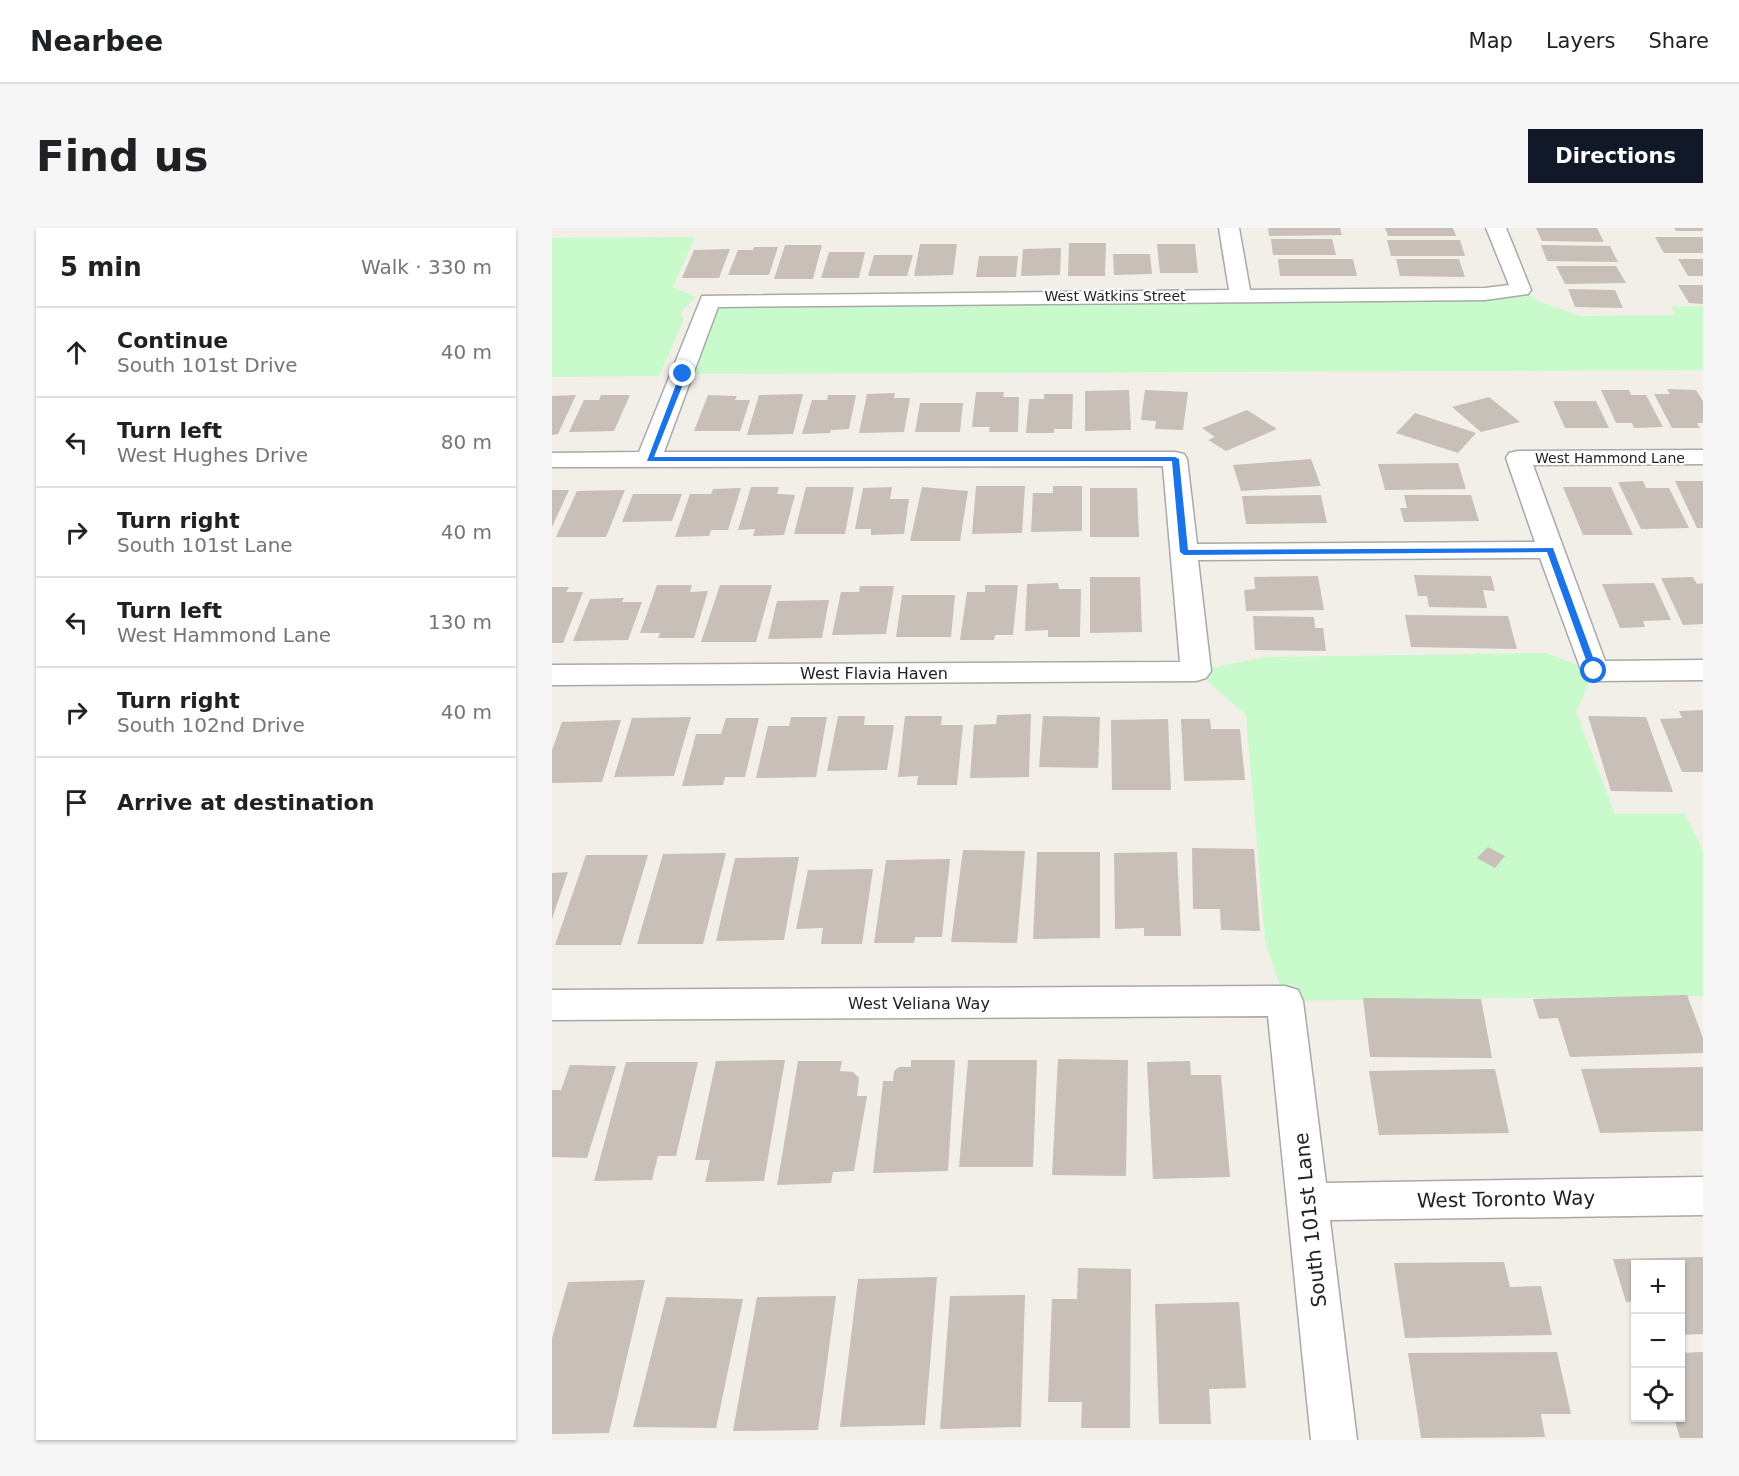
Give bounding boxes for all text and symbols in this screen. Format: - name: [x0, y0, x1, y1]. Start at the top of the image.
- text: Nearbee: [30, 25, 163, 58]
- text: Map: [1469, 29, 1513, 53]
- text: Layers: [1546, 29, 1615, 53]
- text: Share: [1648, 29, 1709, 53]
- button: Directions: [1528, 129, 1703, 183]
- text: Find us: [36, 132, 209, 181]
- text: 5 min: [60, 252, 142, 282]
- text: Walk · 330 m: [361, 255, 492, 279]
- street label: West Watkins Street: [1044, 288, 1186, 304]
- text: Continue: [117, 328, 228, 353]
- icon: ahead: [60, 336, 93, 369]
- text: 40 m: [441, 340, 492, 364]
- text: South 101st Drive: [117, 353, 298, 377]
- route end: [669, 360, 695, 386]
- text: Turn left: [117, 418, 222, 443]
- icon: left: [60, 426, 93, 459]
- text: 80 m: [441, 430, 492, 454]
- text: West Hughes Drive: [117, 443, 308, 467]
- street label: West Hammond Lane: [1535, 450, 1685, 466]
- text: Turn right: [117, 508, 240, 533]
- icon: right: [60, 516, 93, 549]
- text: 40 m: [441, 520, 492, 544]
- text: South 101st Lane: [117, 533, 293, 557]
- text: Turn left: [117, 598, 222, 623]
- icon: left: [60, 606, 93, 639]
- text: 130 m: [428, 610, 492, 634]
- text: West Hammond Lane: [117, 623, 331, 647]
- route start: [1580, 657, 1606, 683]
- street label: West Flavia Haven: [800, 664, 948, 683]
- text: Turn right: [117, 688, 240, 713]
- icon: right: [60, 696, 93, 729]
- text: 40 m: [441, 700, 492, 724]
- text: South 102nd Drive: [117, 713, 305, 737]
- icon: arrive: [60, 786, 93, 819]
- text: Arrive at destination: [117, 790, 374, 815]
- street label: West Veliana Way: [848, 994, 990, 1013]
- street label: South 101st Lane: [1289, 1131, 1331, 1309]
- street label: West Toronto Way: [1417, 1185, 1596, 1213]
- map controls: [1631, 1260, 1685, 1422]
- button: +: [1631, 1260, 1685, 1314]
- button: −: [1631, 1314, 1685, 1368]
- button: locate: [1631, 1368, 1685, 1422]

